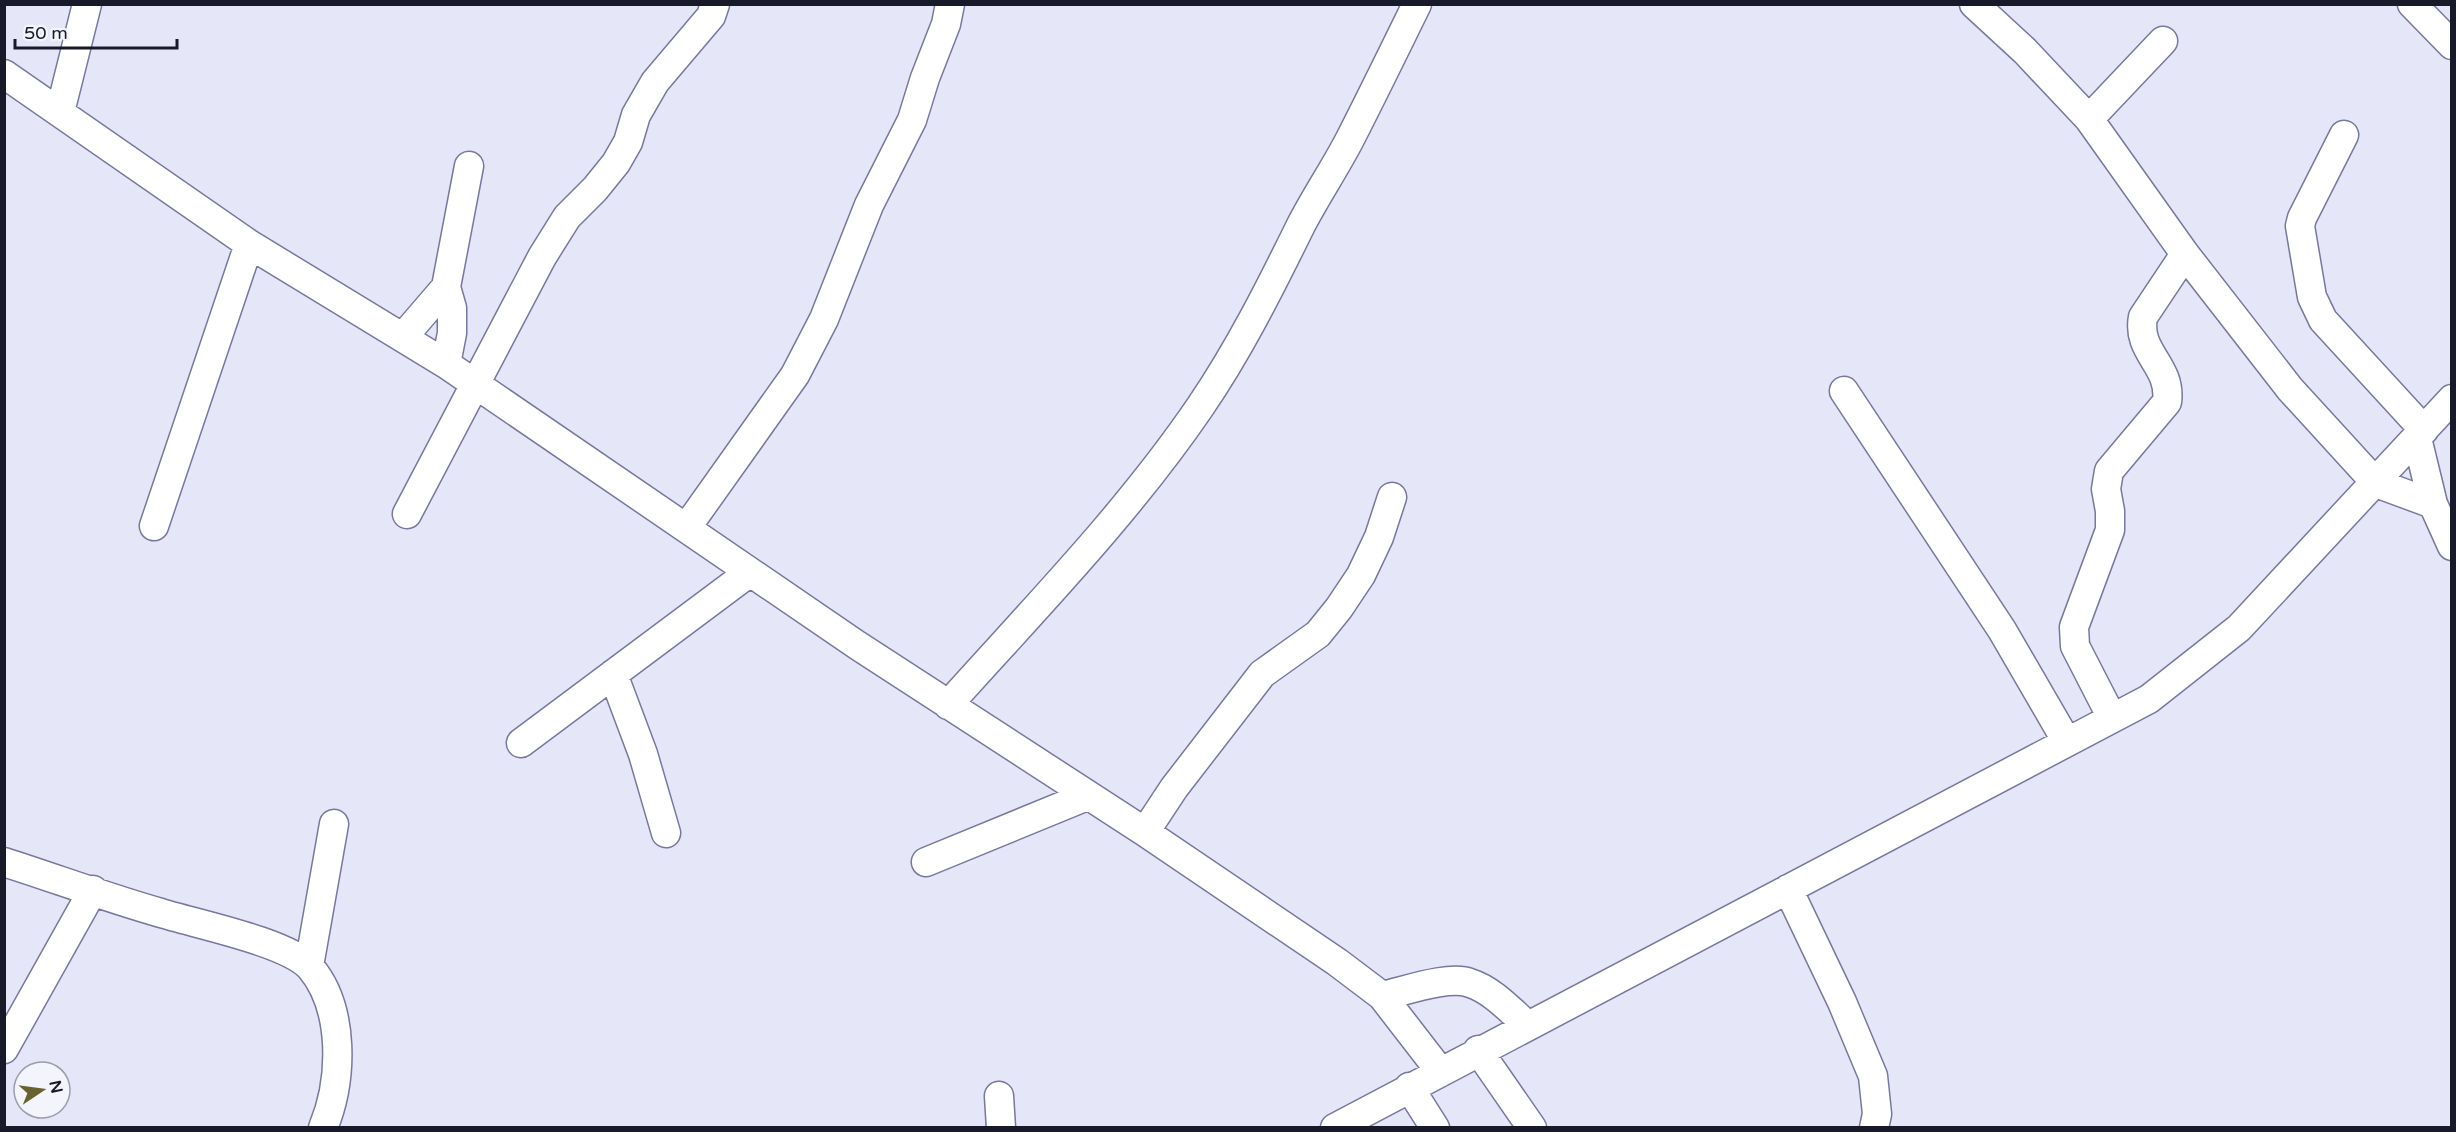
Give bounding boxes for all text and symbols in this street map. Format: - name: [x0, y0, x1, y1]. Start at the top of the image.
- scale bar: [15, 12, 177, 50]
- text: 50 m: [24, 22, 68, 44]
- north arrow: [12, 1060, 72, 1120]
- text: N: [44, 1078, 67, 1095]

